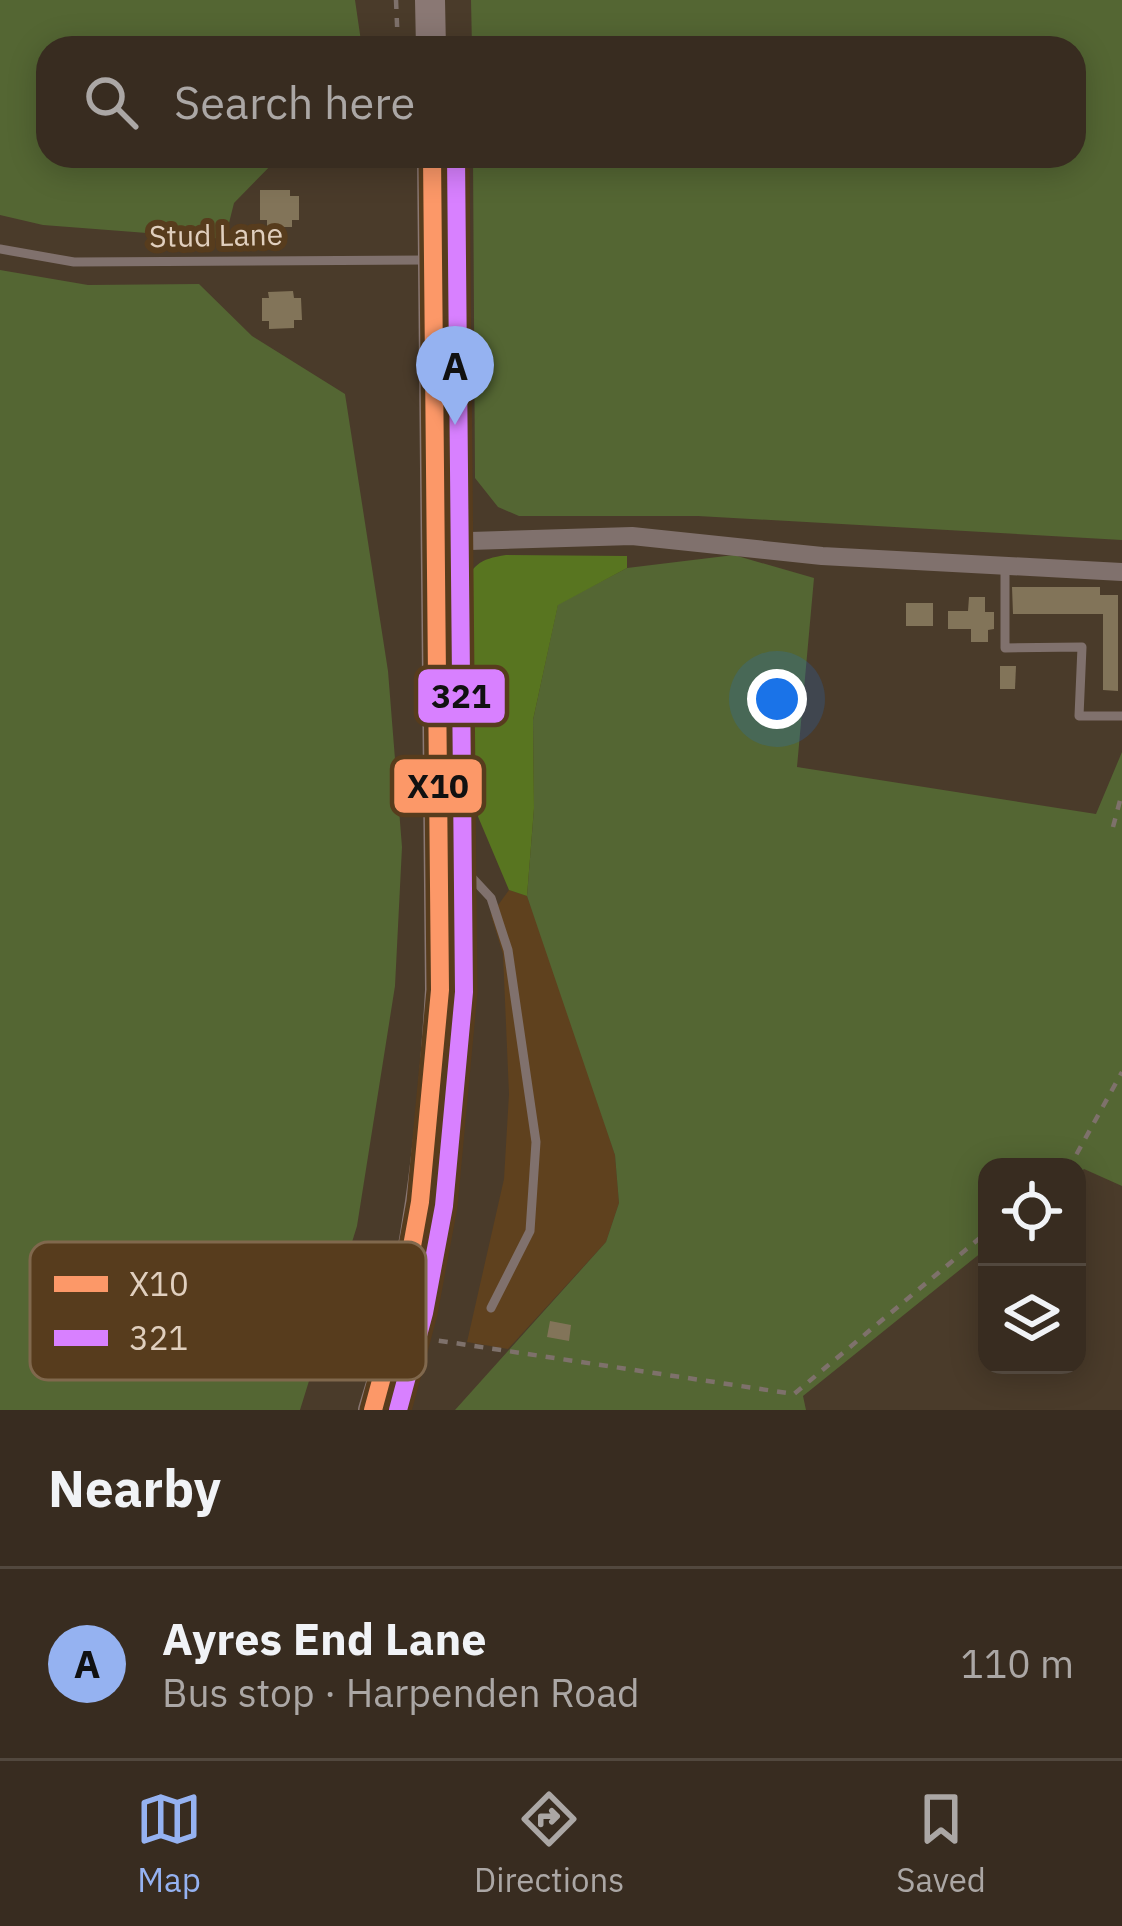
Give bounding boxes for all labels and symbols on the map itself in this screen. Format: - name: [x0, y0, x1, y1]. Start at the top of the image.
- street label: Stud Lane: [149, 214, 283, 255]
- pin: A: [416, 326, 494, 425]
- line badge: 321: [416, 667, 507, 725]
- your location: [747, 669, 807, 729]
- text: 321: [431, 674, 491, 717]
- line badge: X10: [392, 757, 484, 815]
- text: X10: [407, 764, 469, 807]
- legend: [30, 1242, 426, 1380]
- text: X10: [129, 1262, 189, 1305]
- text: 321: [129, 1316, 188, 1359]

